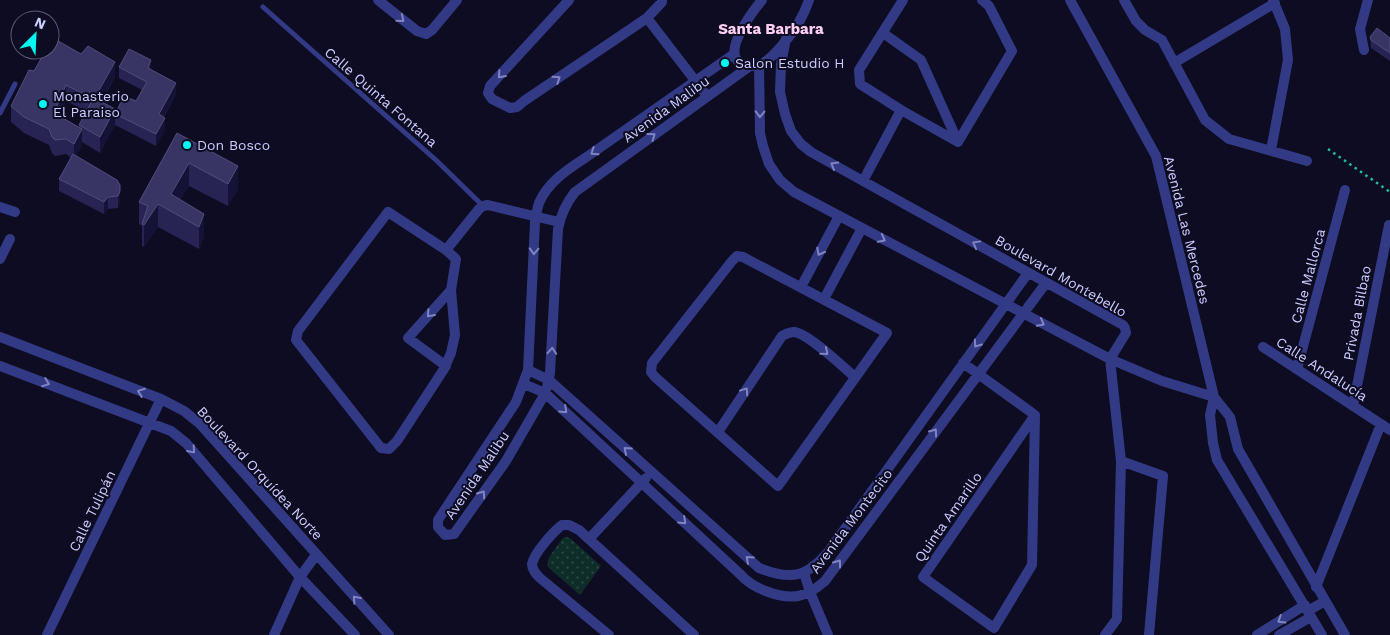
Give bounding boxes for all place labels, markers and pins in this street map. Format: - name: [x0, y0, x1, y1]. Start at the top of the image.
- place label: Salon Estudio H: [735, 55, 845, 71]
- marker: Salon Estudio H: [719, 57, 731, 69]
- place label: Monasterio El Paraiso: [53, 88, 129, 120]
- marker: Monasterio El Paraiso: [37, 98, 49, 110]
- place label: Don Bosco: [197, 137, 270, 153]
- marker: Don Bosco: [181, 139, 193, 151]

